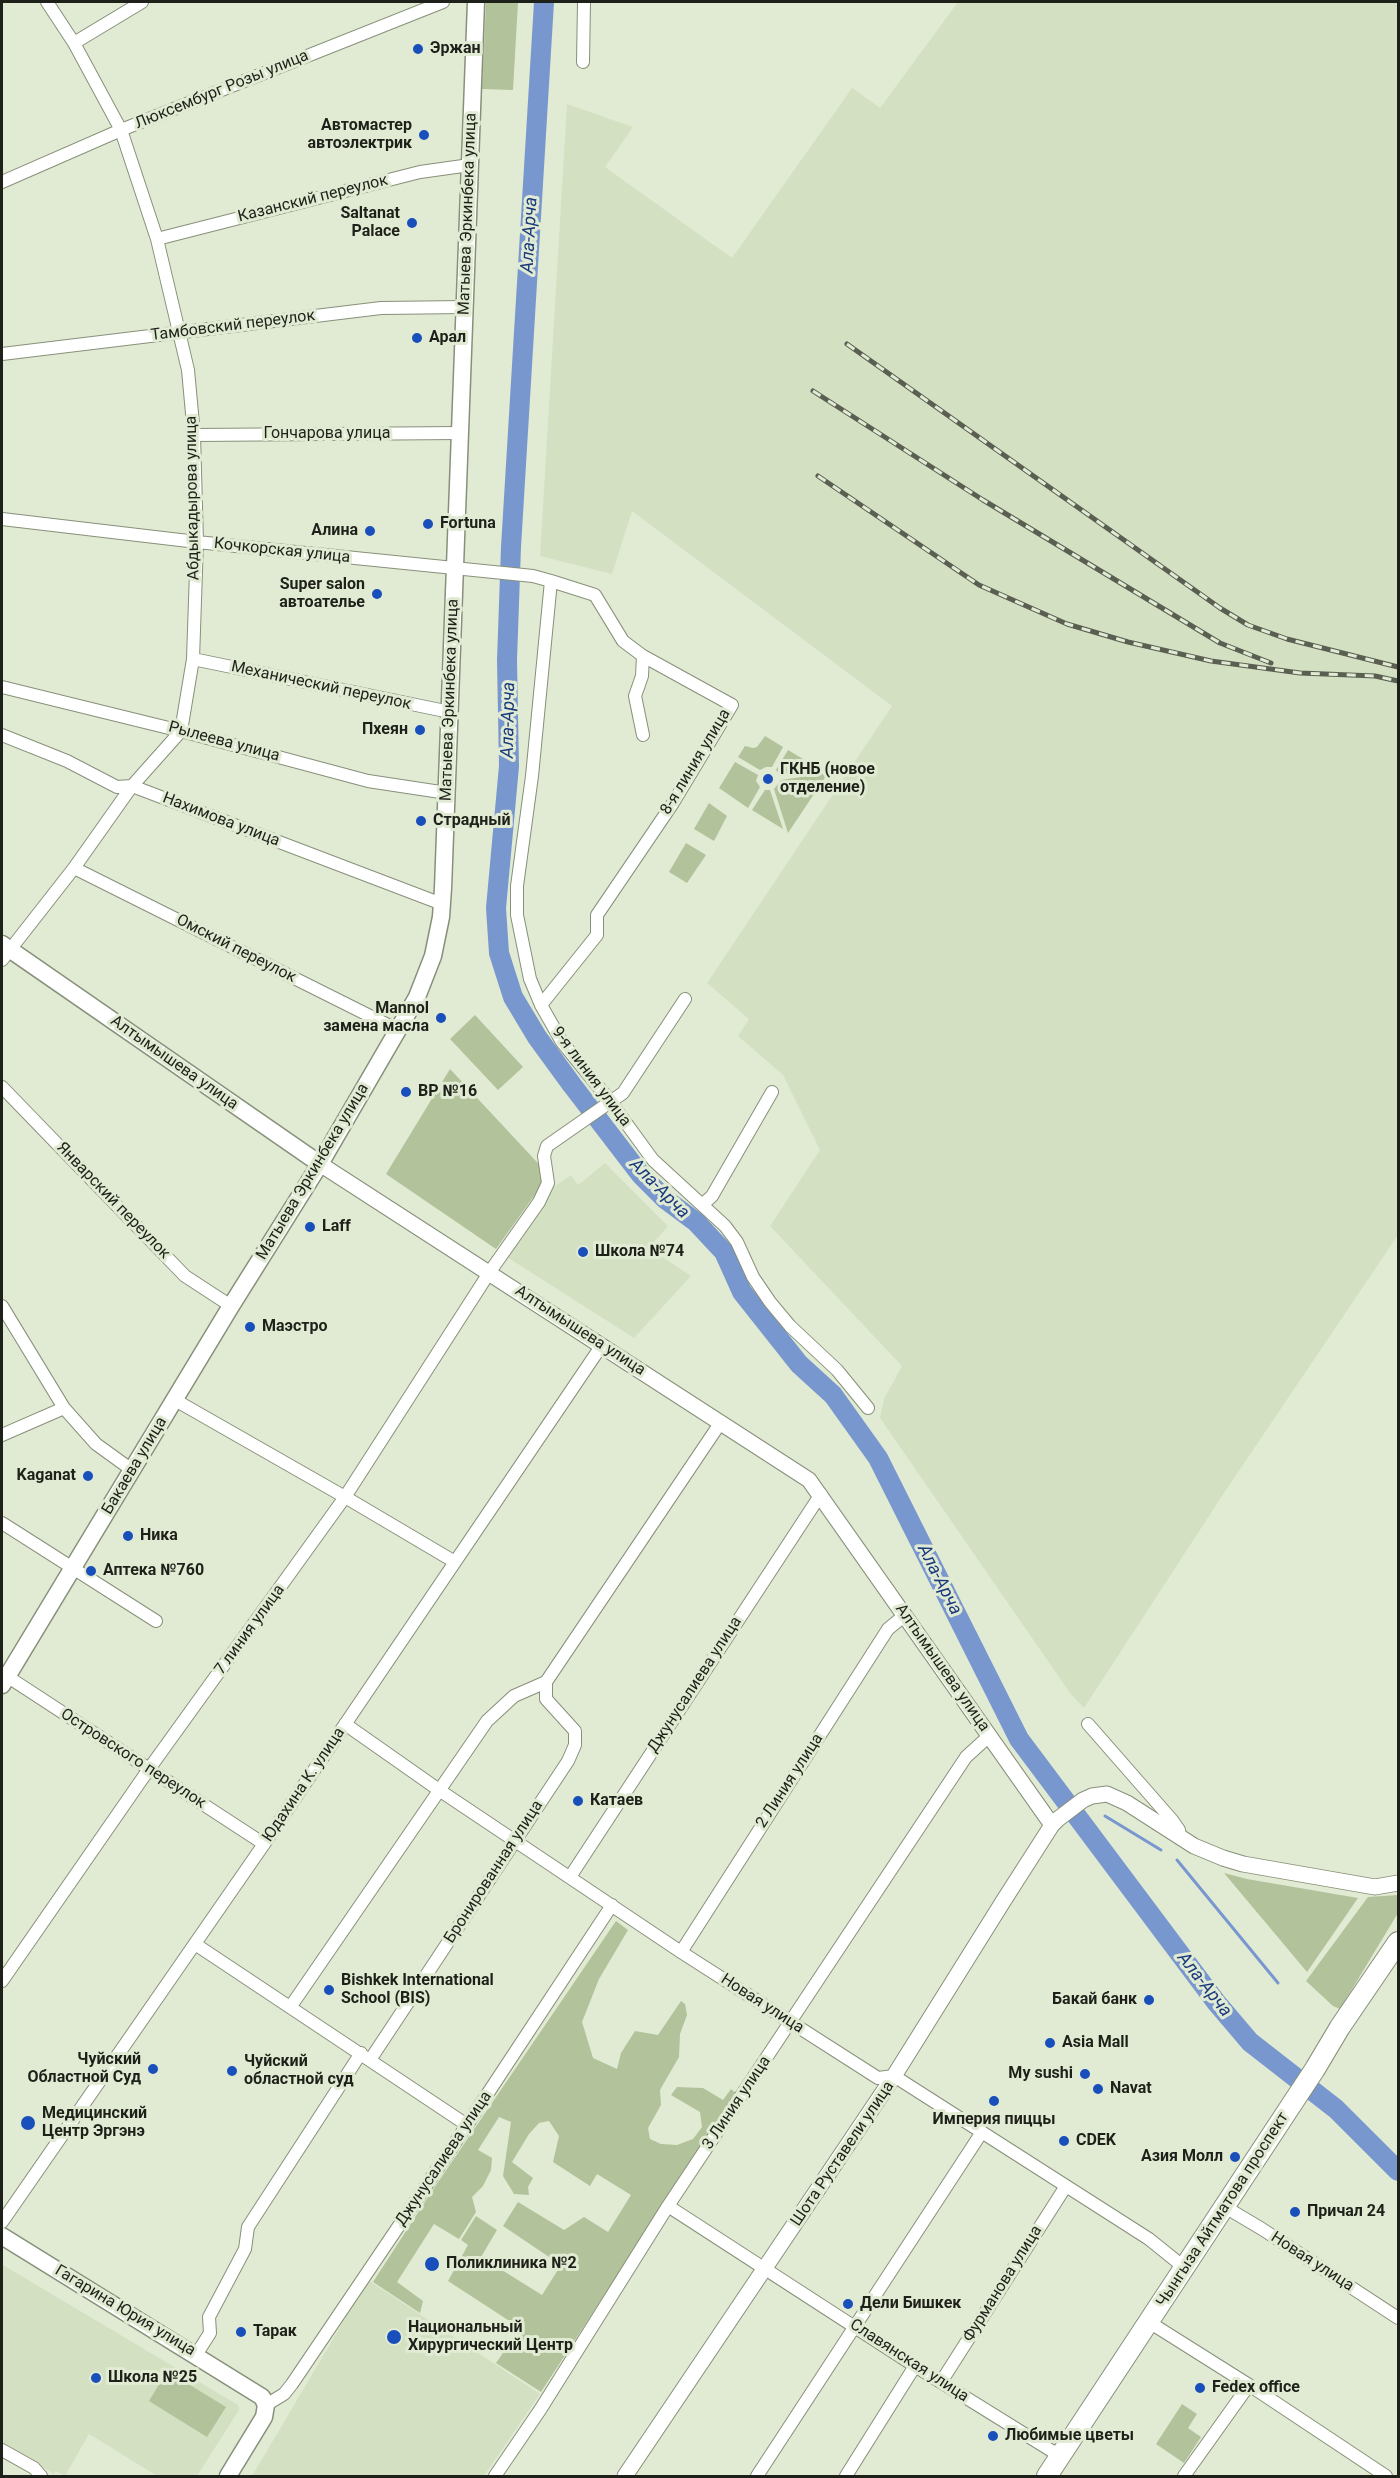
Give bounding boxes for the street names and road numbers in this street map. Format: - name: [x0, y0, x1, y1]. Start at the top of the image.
- street label: Люксембург Розы улица: [133, 46, 311, 134]
- street label: Матыева Эркинбека улица: [455, 113, 481, 315]
- street label: Казанский переулок: [236, 171, 390, 227]
- street label: Тамбовский переулок: [150, 306, 316, 346]
- street label: Абдыкадырова улица: [182, 416, 204, 580]
- street label: Гончарова улица: [263, 424, 391, 444]
- street label: Кочкорская улица: [213, 534, 351, 568]
- street label: Матыева Эркинбека улица: [437, 599, 463, 801]
- street label: Механический переулок: [229, 658, 413, 714]
- street label: 8-я линия улица: [657, 706, 735, 818]
- street label: Рылеева улица: [166, 718, 282, 766]
- street label: Нахимова улица: [160, 789, 282, 851]
- street label: Омский переулок: [173, 911, 299, 987]
- street label: Алтымышева улица: [106, 1012, 242, 1114]
- street label: 9-я линия улица: [547, 1023, 635, 1131]
- street label: Матыева Эркинбека улица: [253, 1080, 373, 1264]
- street label: Январский переулок: [52, 1139, 174, 1263]
- street label: Алтымышева улица: [511, 1282, 649, 1380]
- street label: Бакаева улица: [98, 1414, 172, 1518]
- street label: 7 линия улица: [211, 1581, 289, 1679]
- street label: Алтымышева улица: [891, 1600, 993, 1736]
- street label: Джунусалиева улица: [644, 1613, 746, 1757]
- street label: Островского переулок: [57, 1705, 209, 1813]
- street label: Юдахина К. улица: [259, 1724, 349, 1846]
- street label: 2 Линия улица: [752, 1730, 828, 1832]
- street label: Бронированная улица: [441, 1797, 547, 1947]
- street label: Новая улица: [717, 1970, 807, 2038]
- street label: 3 Линия улица: [699, 2053, 775, 2153]
- street label: Шота Руставели улица: [787, 2078, 899, 2230]
- street label: Джунусалиева улица: [392, 2088, 496, 2230]
- street label: Чынгыза Айтматова проспект: [1153, 2109, 1293, 2311]
- street label: Фурманова улица: [959, 2222, 1047, 2346]
- street label: Новая улица: [1267, 2228, 1357, 2296]
- street label: Гагарина Юрия улица: [51, 2261, 199, 2361]
- street label: Славянская улица: [846, 2315, 972, 2407]

